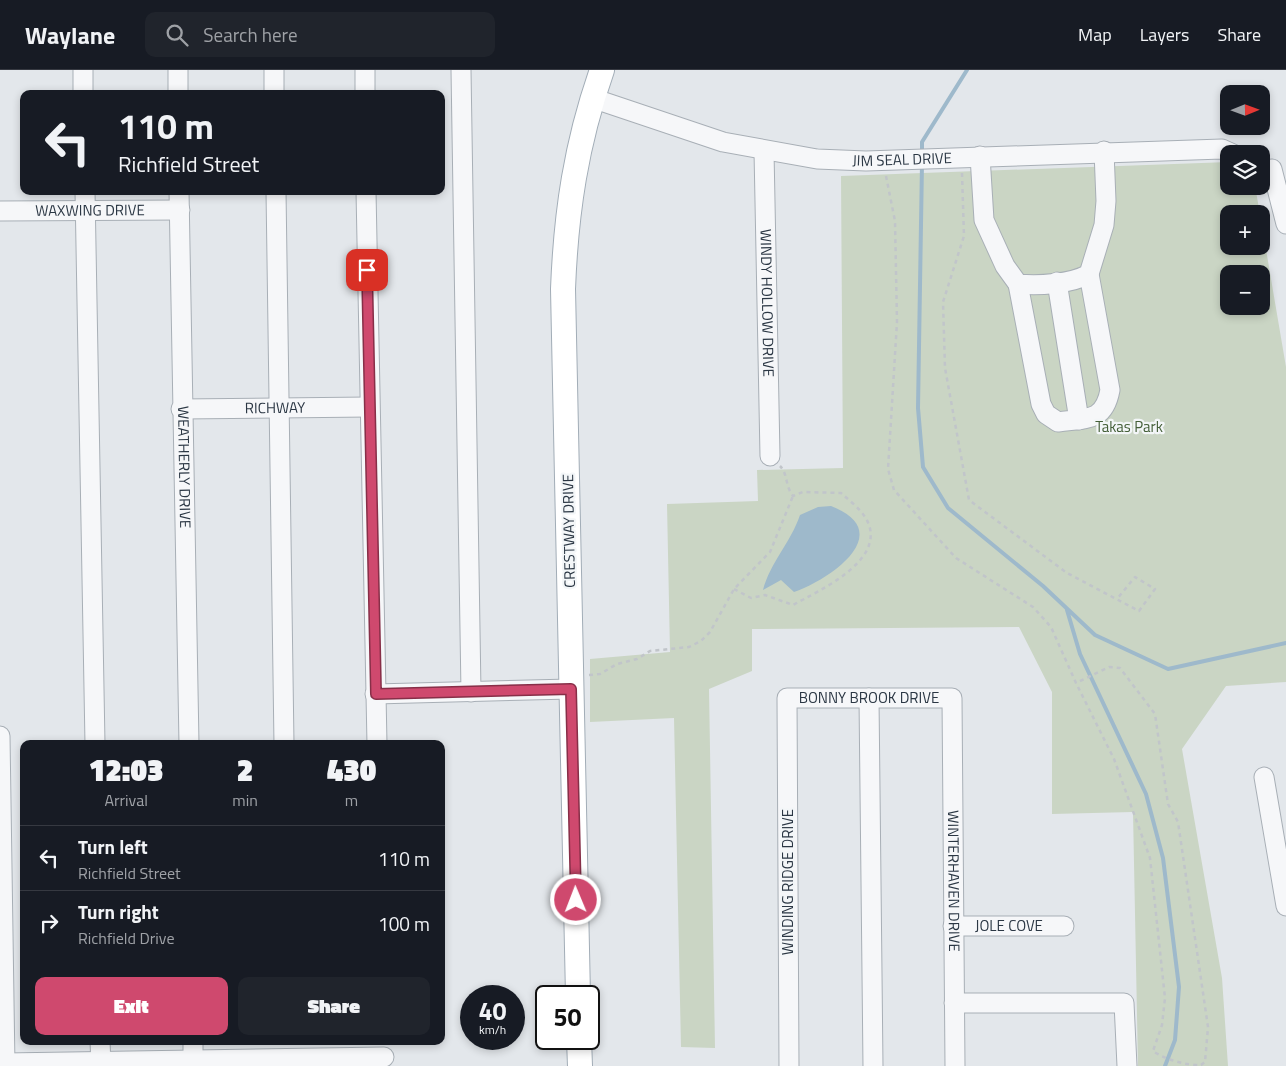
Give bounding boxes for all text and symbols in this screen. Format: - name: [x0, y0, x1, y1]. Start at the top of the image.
- search box: [145, 12, 495, 57]
- text: Waylane: [25, 17, 115, 53]
- text: Search here: [203, 20, 298, 49]
- icon: search: [163, 21, 191, 49]
- text: Map: [1078, 21, 1112, 48]
- text: Layers: [1140, 21, 1189, 48]
- text: Share: [1217, 21, 1261, 48]
- north arrow: [1220, 85, 1270, 135]
- map controls: [1220, 85, 1270, 315]
- text: 110 m: [118, 99, 214, 153]
- icon: left: [35, 110, 100, 175]
- button: layers: [1220, 145, 1270, 195]
- street label: JIM SEAL DRIVE: [852, 146, 952, 172]
- text: Richfield Street: [118, 147, 259, 181]
- street label: WAXWING DRIVE: [35, 198, 145, 222]
- button: +: [1220, 205, 1270, 255]
- street label: WINDY HOLLOW DRIVE: [755, 229, 780, 377]
- pin: [346, 249, 388, 291]
- icon: arrive: [353, 256, 381, 284]
- button: −: [1220, 265, 1270, 315]
- street label: RICHWAY: [245, 396, 305, 419]
- street label: WEATHERLY DRIVE: [172, 406, 197, 528]
- park label: Takas Park: [1095, 415, 1163, 438]
- street label: CRESTWAY DRIVE: [556, 474, 581, 588]
- street label: BONNY BROOK DRIVE: [799, 686, 939, 709]
- text: 12:03: [89, 747, 163, 793]
- text: 2: [237, 747, 253, 793]
- text: 430: [327, 747, 376, 793]
- text: Arrival: [104, 788, 148, 812]
- text: min: [232, 788, 258, 812]
- text: m: [345, 788, 358, 812]
- street label: WINDING RIDGE DRIVE: [776, 809, 799, 955]
- street label: WINTERHAVEN DRIVE: [942, 810, 966, 952]
- text: Turn left: [78, 832, 148, 861]
- icon: left: [35, 844, 63, 872]
- text: 110 m: [378, 844, 430, 873]
- text: Richfield Street: [78, 861, 181, 885]
- position arrow: [549, 873, 601, 925]
- text: Turn right: [78, 897, 159, 926]
- icon: right: [35, 909, 63, 937]
- text: 100 m: [378, 909, 430, 938]
- street label: JOLE COVE: [975, 914, 1043, 937]
- text: Richfield Drive: [78, 926, 174, 950]
- button: Exit: [35, 977, 228, 1035]
- button: Share: [238, 977, 430, 1035]
- speed limit sign: 50: [535, 985, 600, 1050]
- text: 40: [478, 992, 507, 1030]
- text: km/h: [479, 1020, 506, 1039]

